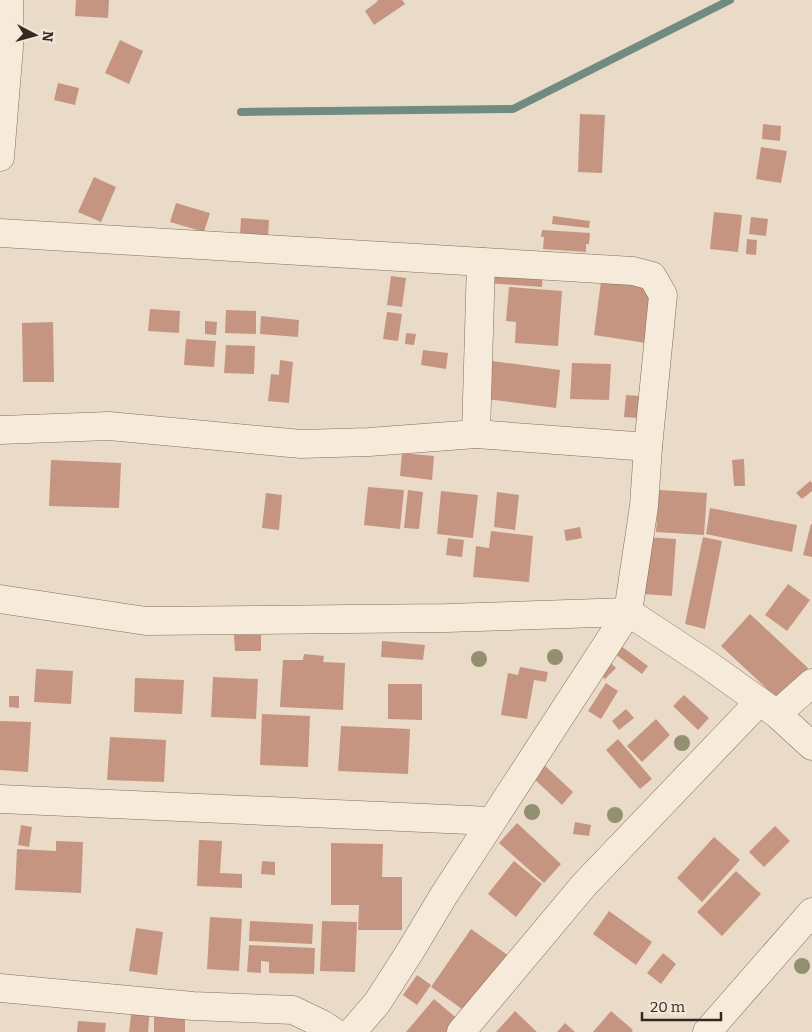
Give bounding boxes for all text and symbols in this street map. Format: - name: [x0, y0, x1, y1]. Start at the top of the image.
- north arrow: [10, 10, 60, 60]
- text: N: [38, 30, 56, 43]
- scale bar: [642, 990, 721, 1022]
- text: 20 m: [650, 998, 686, 1016]

